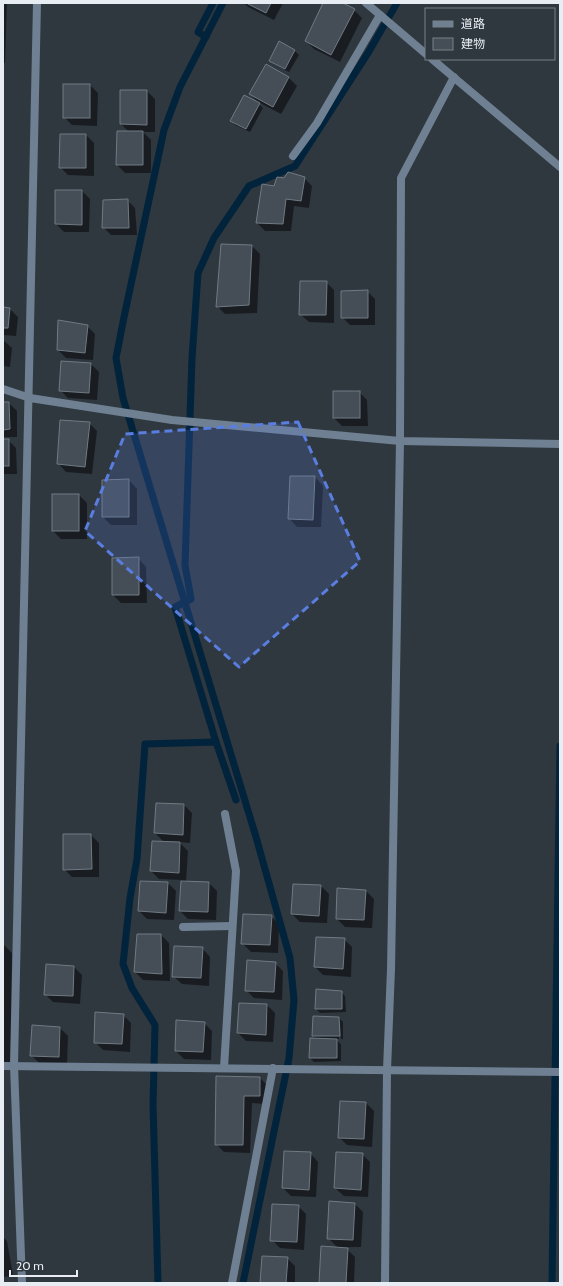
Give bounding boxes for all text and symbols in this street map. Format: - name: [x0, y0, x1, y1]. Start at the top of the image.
- legend: [425, 8, 555, 60]
- text: 道路: [461, 16, 485, 31]
- text: 建物: [461, 36, 485, 51]
- scale bar: [10, 1252, 77, 1278]
- text: 20 m: [16, 1258, 44, 1273]

